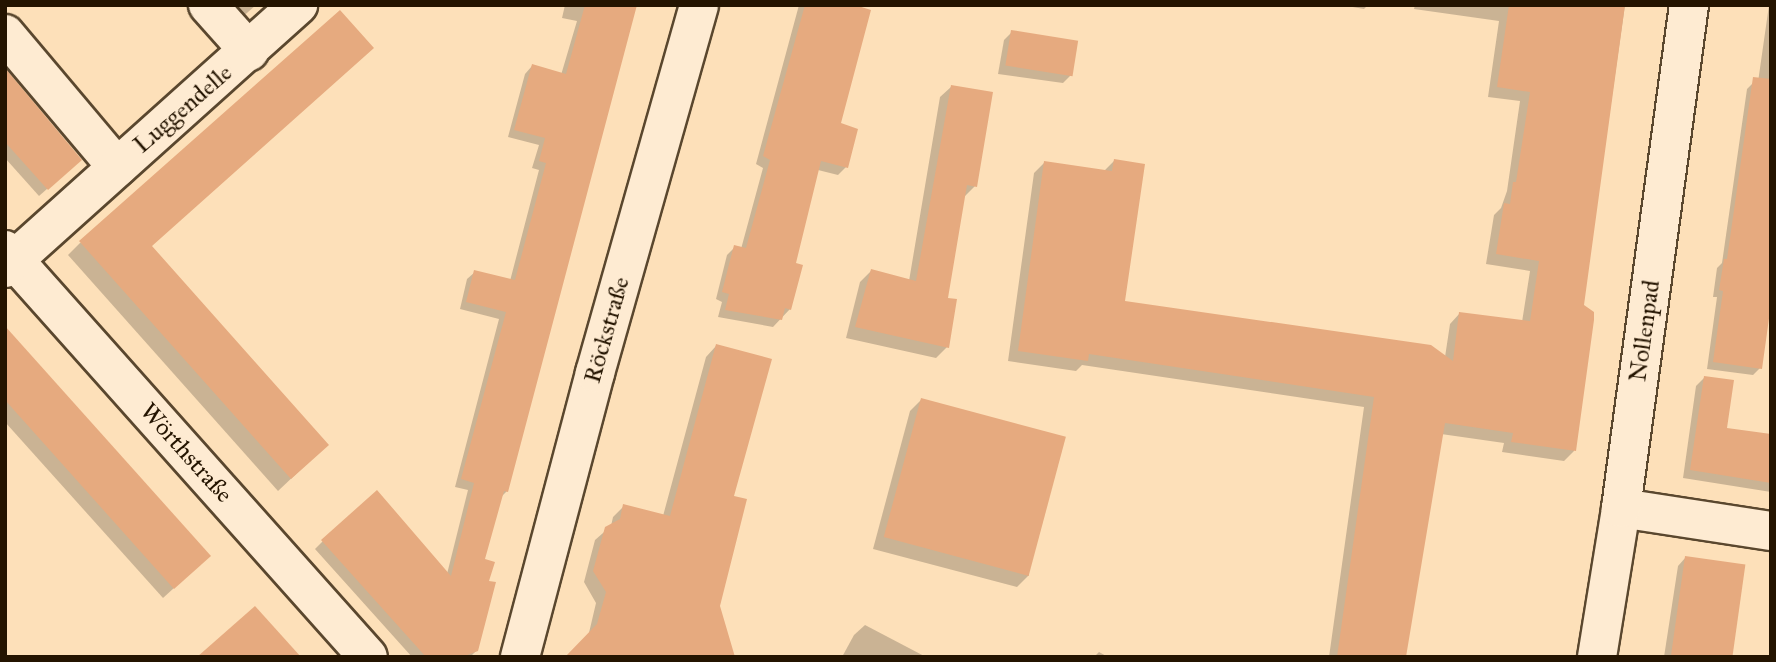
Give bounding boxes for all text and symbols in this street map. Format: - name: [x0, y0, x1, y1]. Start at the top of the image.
- street label: Luggendelle: [128, 58, 238, 160]
- street label: Röckstraße: [578, 274, 636, 386]
- street label: Nollenpad: [1624, 278, 1666, 384]
- street label: Wörthstraße: [134, 397, 238, 509]

